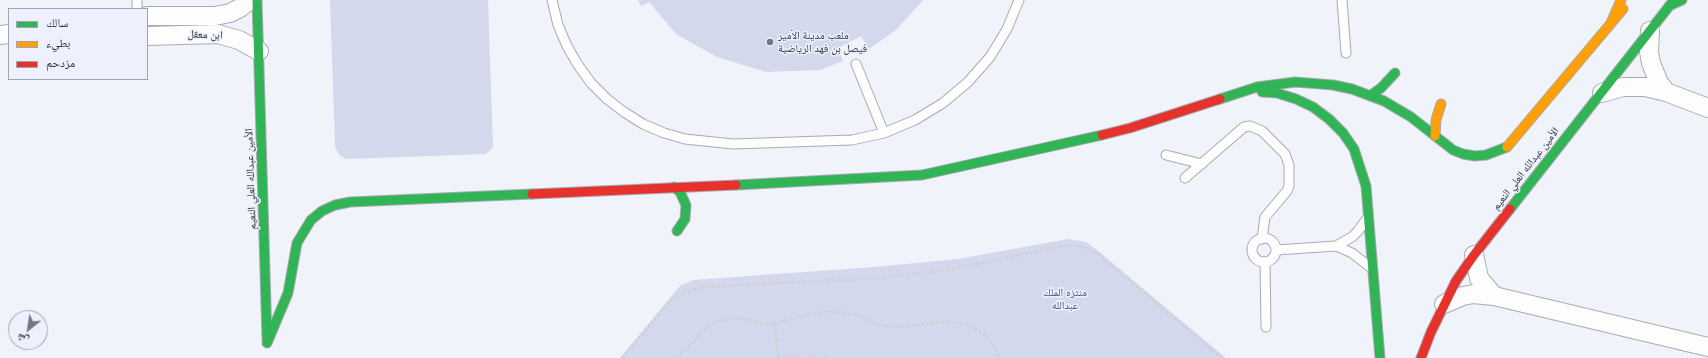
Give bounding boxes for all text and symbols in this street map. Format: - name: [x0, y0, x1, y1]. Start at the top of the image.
- legend: [8, 8, 148, 80]
- text: سالك: [46, 15, 68, 31]
- street label: ابن معقل: [187, 28, 223, 42]
- place label: ملعب مدينة الأمير فيصل بن فهد الرياضية: [778, 29, 867, 55]
- text: بطيء: [46, 35, 70, 51]
- marker: ملعب مدينة الأمير فيصل بن فهد الرياضية: [765, 37, 775, 47]
- text: مزدحم: [46, 55, 75, 71]
- street label: الأمين عبدالله العلي النعيم: [1490, 125, 1562, 213]
- street label: الأمين عبدالله العلي النعيم: [243, 128, 259, 230]
- park label: منتزه الملك عبدالله: [1043, 286, 1087, 312]
- north arrow: [8, 310, 48, 350]
- text: ش: [14, 331, 31, 349]

